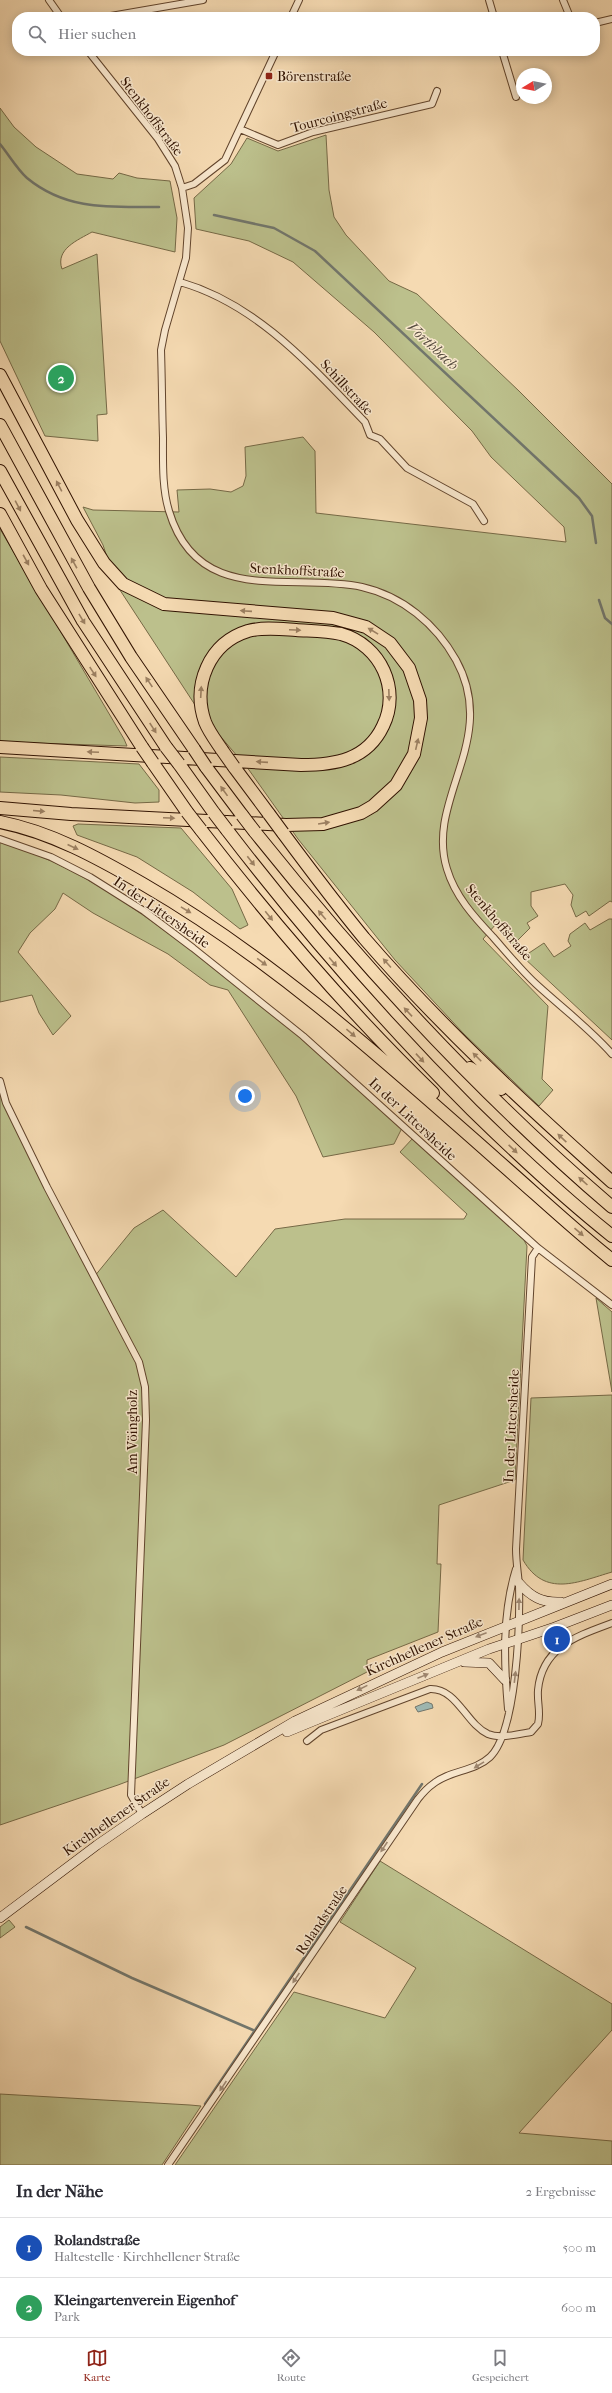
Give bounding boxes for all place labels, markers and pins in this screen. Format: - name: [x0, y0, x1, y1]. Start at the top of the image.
- place label: Börenstraße: [277, 68, 351, 85]
- marker: Börenstraße: [264, 71, 274, 81]
- pin: 2: [48, 363, 74, 393]
- pin: 1: [544, 1624, 570, 1654]

